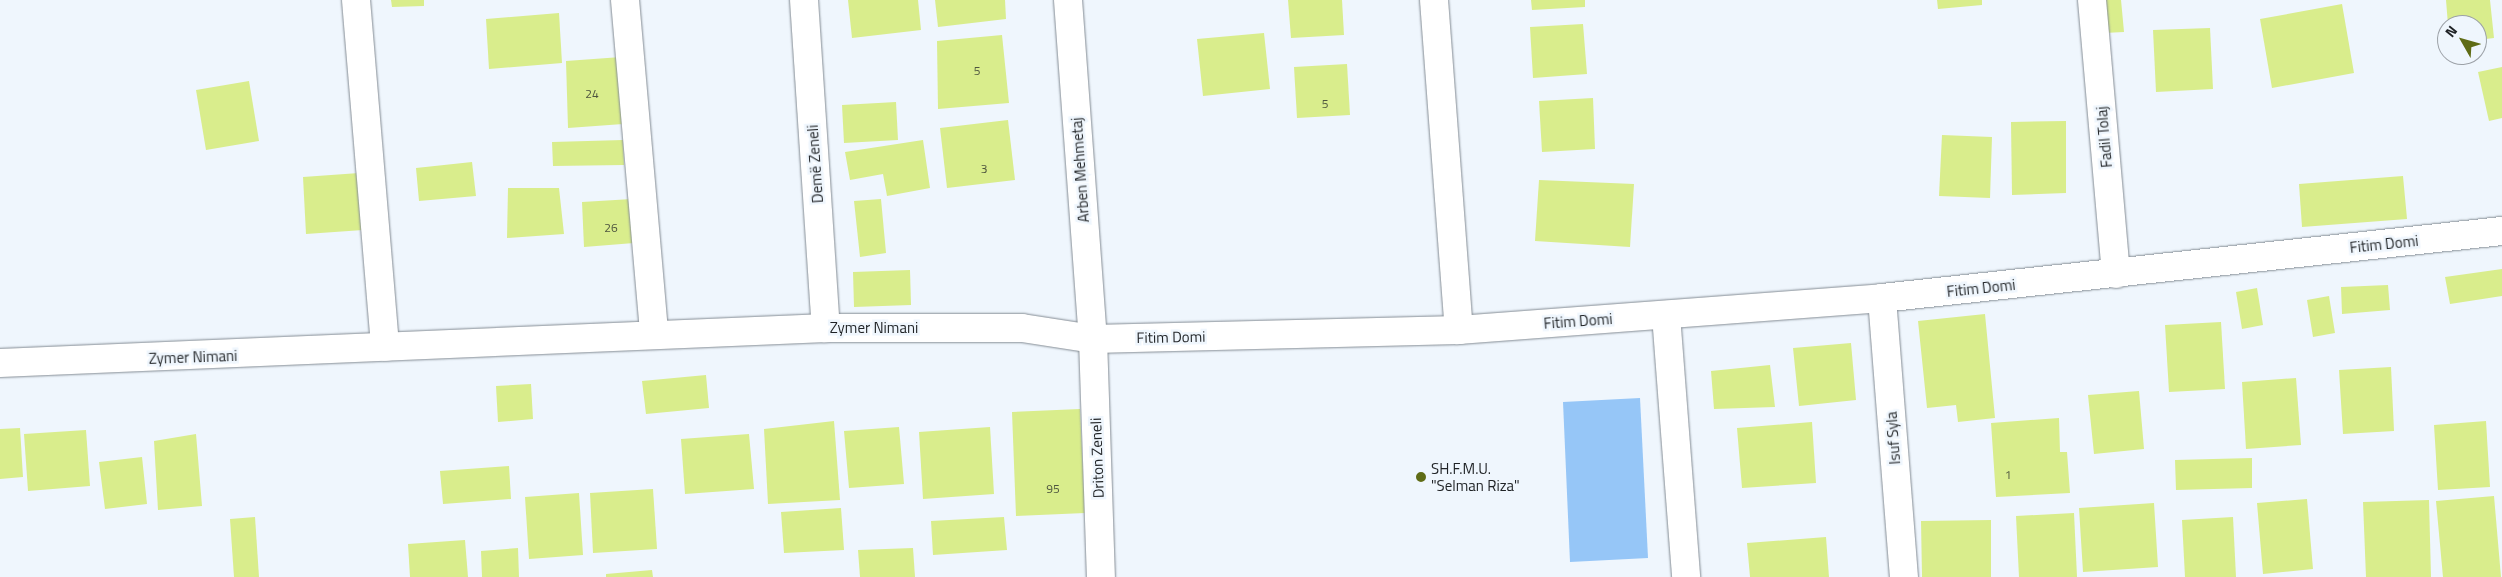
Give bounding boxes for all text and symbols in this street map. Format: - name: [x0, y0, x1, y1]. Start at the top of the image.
- north arrow: [2437, 15, 2487, 65]
- text: N: [2439, 21, 2462, 41]
- house number: 5: [974, 64, 980, 78]
- house number: 24: [585, 87, 599, 101]
- house number: 5: [1322, 97, 1328, 111]
- street label: Fadil Tolaj: [2092, 106, 2116, 168]
- street label: Arben Mehmetaj: [1067, 117, 1093, 223]
- street label: Demë Zeneli: [803, 124, 827, 204]
- house number: 3: [981, 162, 987, 176]
- house number: 26: [604, 221, 618, 235]
- street label: Fitim Domi: [2349, 231, 2419, 257]
- street label: Fitim Domi: [1946, 275, 2016, 301]
- street label: Fitim Domi: [1543, 310, 1613, 332]
- street label: Zymer Nimani: [830, 319, 918, 337]
- street label: Fitim Domi: [1136, 327, 1206, 347]
- street label: Zymer Nimani: [148, 346, 238, 368]
- street label: Isuf Syla: [1882, 411, 1904, 465]
- street label: Driton Zeneli: [1087, 417, 1107, 499]
- place label: SH.F.M.U. "Selman Riza": [1431, 459, 1520, 494]
- house number: 1: [2005, 468, 2011, 482]
- marker: SH.F.M.U. "Selman Riza": [1415, 471, 1427, 483]
- house number: 95: [1046, 482, 1060, 496]

